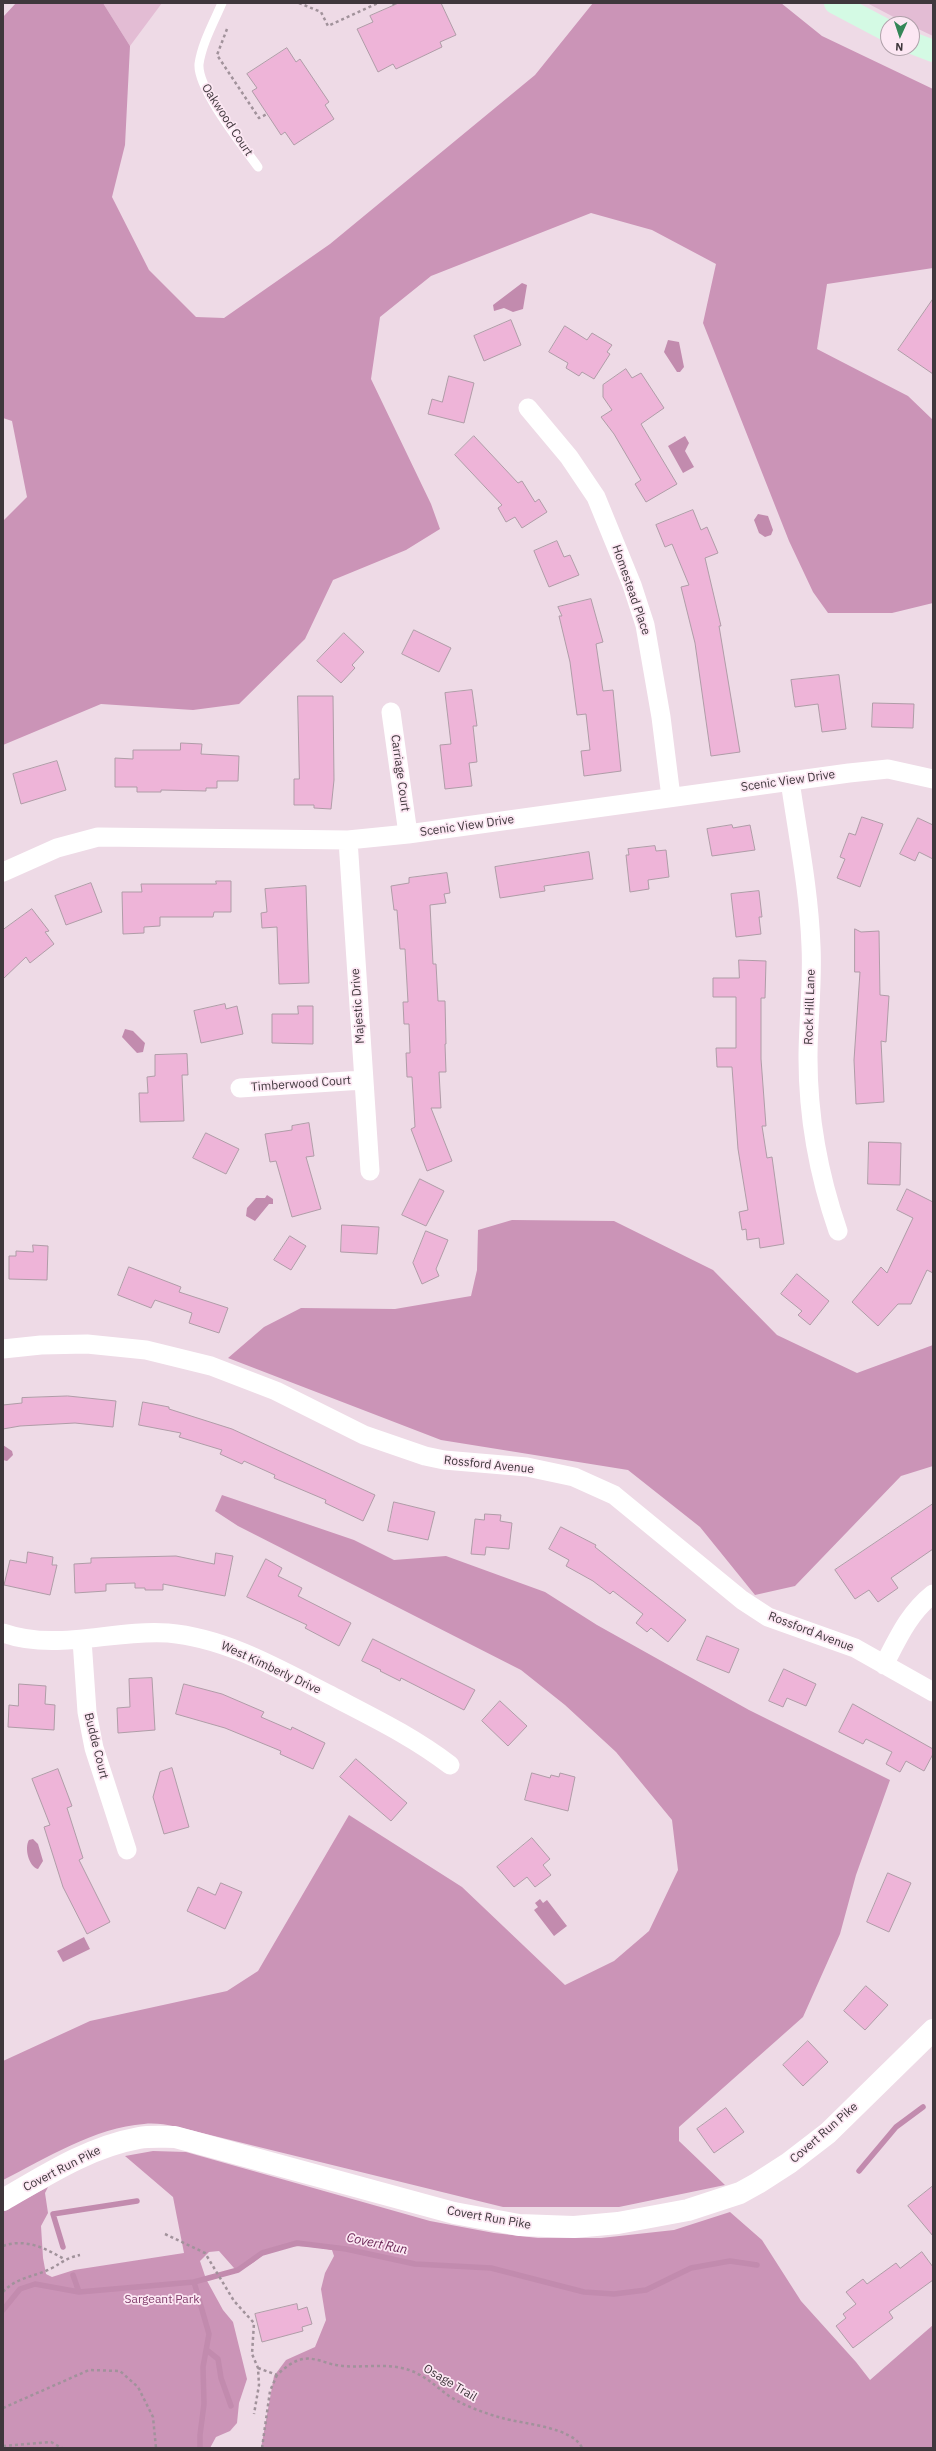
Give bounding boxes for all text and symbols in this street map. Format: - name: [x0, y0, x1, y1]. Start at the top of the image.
- north arrow: [880, 16, 920, 56]
- text: N: [895, 40, 904, 54]
- street label: Oakwood Court: [198, 81, 256, 159]
- street label: Homestead Place: [609, 543, 653, 637]
- street label: Carriage Court: [387, 734, 413, 812]
- street label: Scenic View Drive: [740, 767, 836, 795]
- street label: Scenic View Drive: [419, 812, 515, 840]
- street label: Majestic Drive: [348, 968, 368, 1044]
- street label: Rock Hill Lane: [801, 969, 819, 1045]
- street label: Timberwood Court: [250, 1073, 352, 1095]
- street label: Rossford Avenue: [443, 1453, 535, 1477]
- street label: Rossford Avenue: [766, 1609, 856, 1655]
- street label: West Kimberly Drive: [219, 1638, 323, 1698]
- street label: Budde Court: [81, 1711, 111, 1781]
- street label: Covert Run Pike: [787, 2100, 861, 2166]
- street label: Covert Run Pike: [21, 2143, 103, 2195]
- street label: Covert Run Pike: [446, 2204, 532, 2232]
- water label: Covert Run: [345, 2230, 409, 2258]
- park label: Sargeant Park: [125, 2293, 199, 2307]
- street label: Osage Trail: [421, 2361, 479, 2405]

